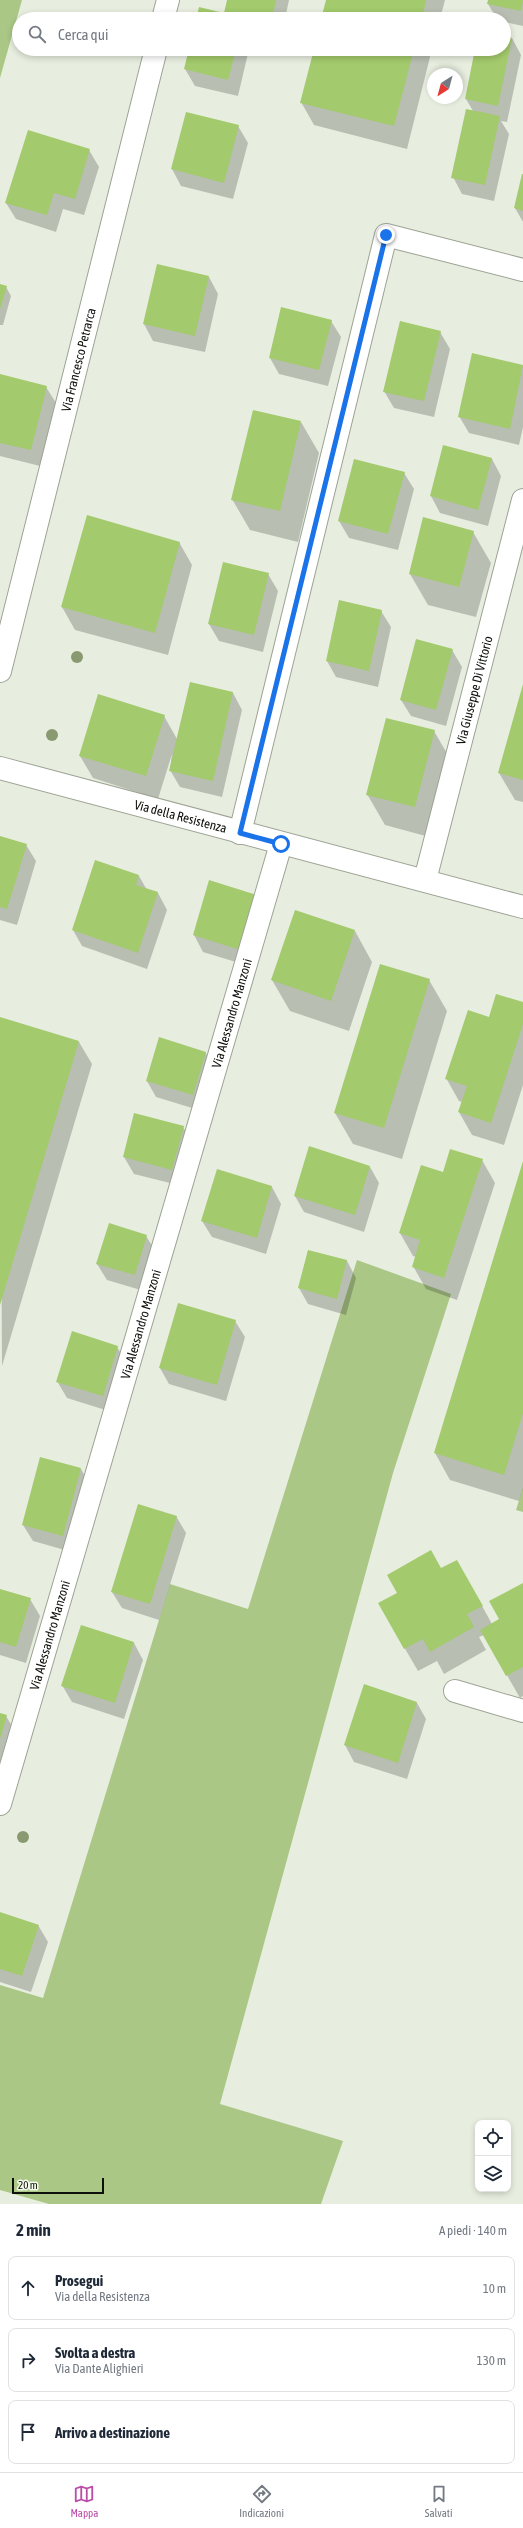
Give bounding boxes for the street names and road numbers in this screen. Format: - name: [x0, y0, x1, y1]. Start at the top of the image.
- street label: Via Francesco Petrarca: [58, 306, 98, 413]
- street label: Via Giuseppe Di Vittorio: [453, 634, 495, 746]
- street label: Via della Resistenza: [133, 797, 229, 836]
- street label: Via Alessandro Manzoni: [208, 957, 255, 1070]
- street label: Via Alessandro Manzoni: [117, 1268, 164, 1381]
- street label: Via Alessandro Manzoni: [26, 1579, 73, 1692]

